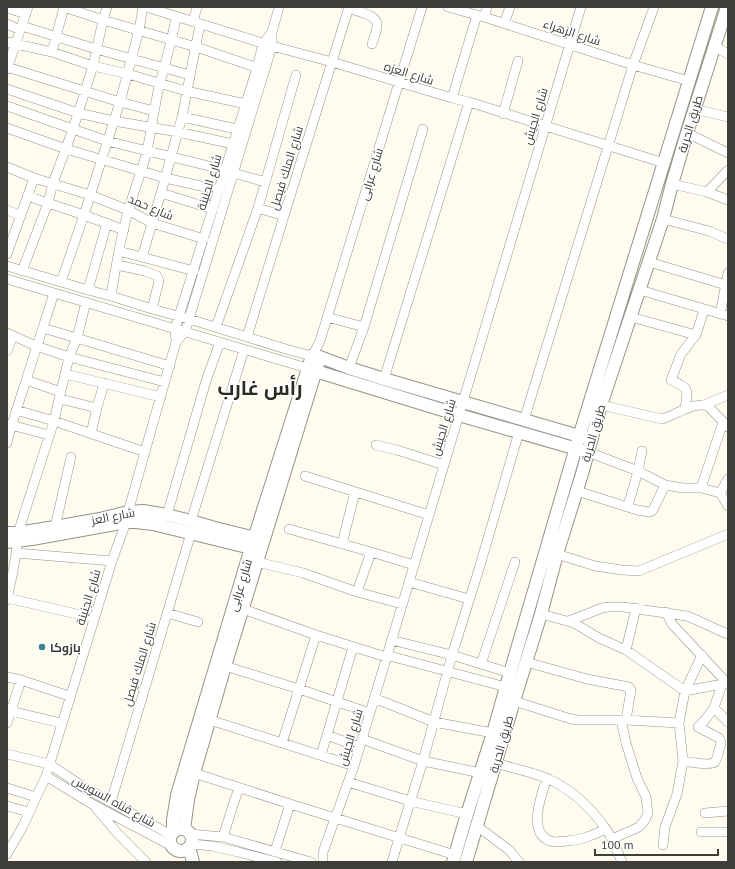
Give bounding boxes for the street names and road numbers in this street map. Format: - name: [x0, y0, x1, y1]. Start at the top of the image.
- street label: شارع الزهراء: [541, 16, 603, 49]
- street label: شارع العزه: [382, 58, 436, 89]
- street label: شارع الجيش: [519, 86, 552, 147]
- street label: طريق الحرية: [674, 93, 706, 154]
- street label: شارع الملك فيصل: [266, 124, 307, 212]
- street label: شارع عرابى: [356, 146, 387, 202]
- street label: شارع الجنينة: [193, 152, 226, 212]
- street label: شارع حمد: [126, 191, 176, 224]
- street label: شارع الجيش: [427, 397, 460, 458]
- street label: طريق الحرية: [578, 402, 608, 463]
- street label: شارع العز: [89, 504, 136, 529]
- street label: شارع عرابى: [225, 557, 256, 613]
- street label: شارع الجنينة: [72, 567, 105, 627]
- street label: شارع الملك فيصل: [119, 620, 160, 708]
- street label: شارع الجيش: [334, 707, 367, 768]
- street label: طريق الحرية: [486, 713, 516, 774]
- street label: شارع قناه السويس: [69, 772, 158, 831]

